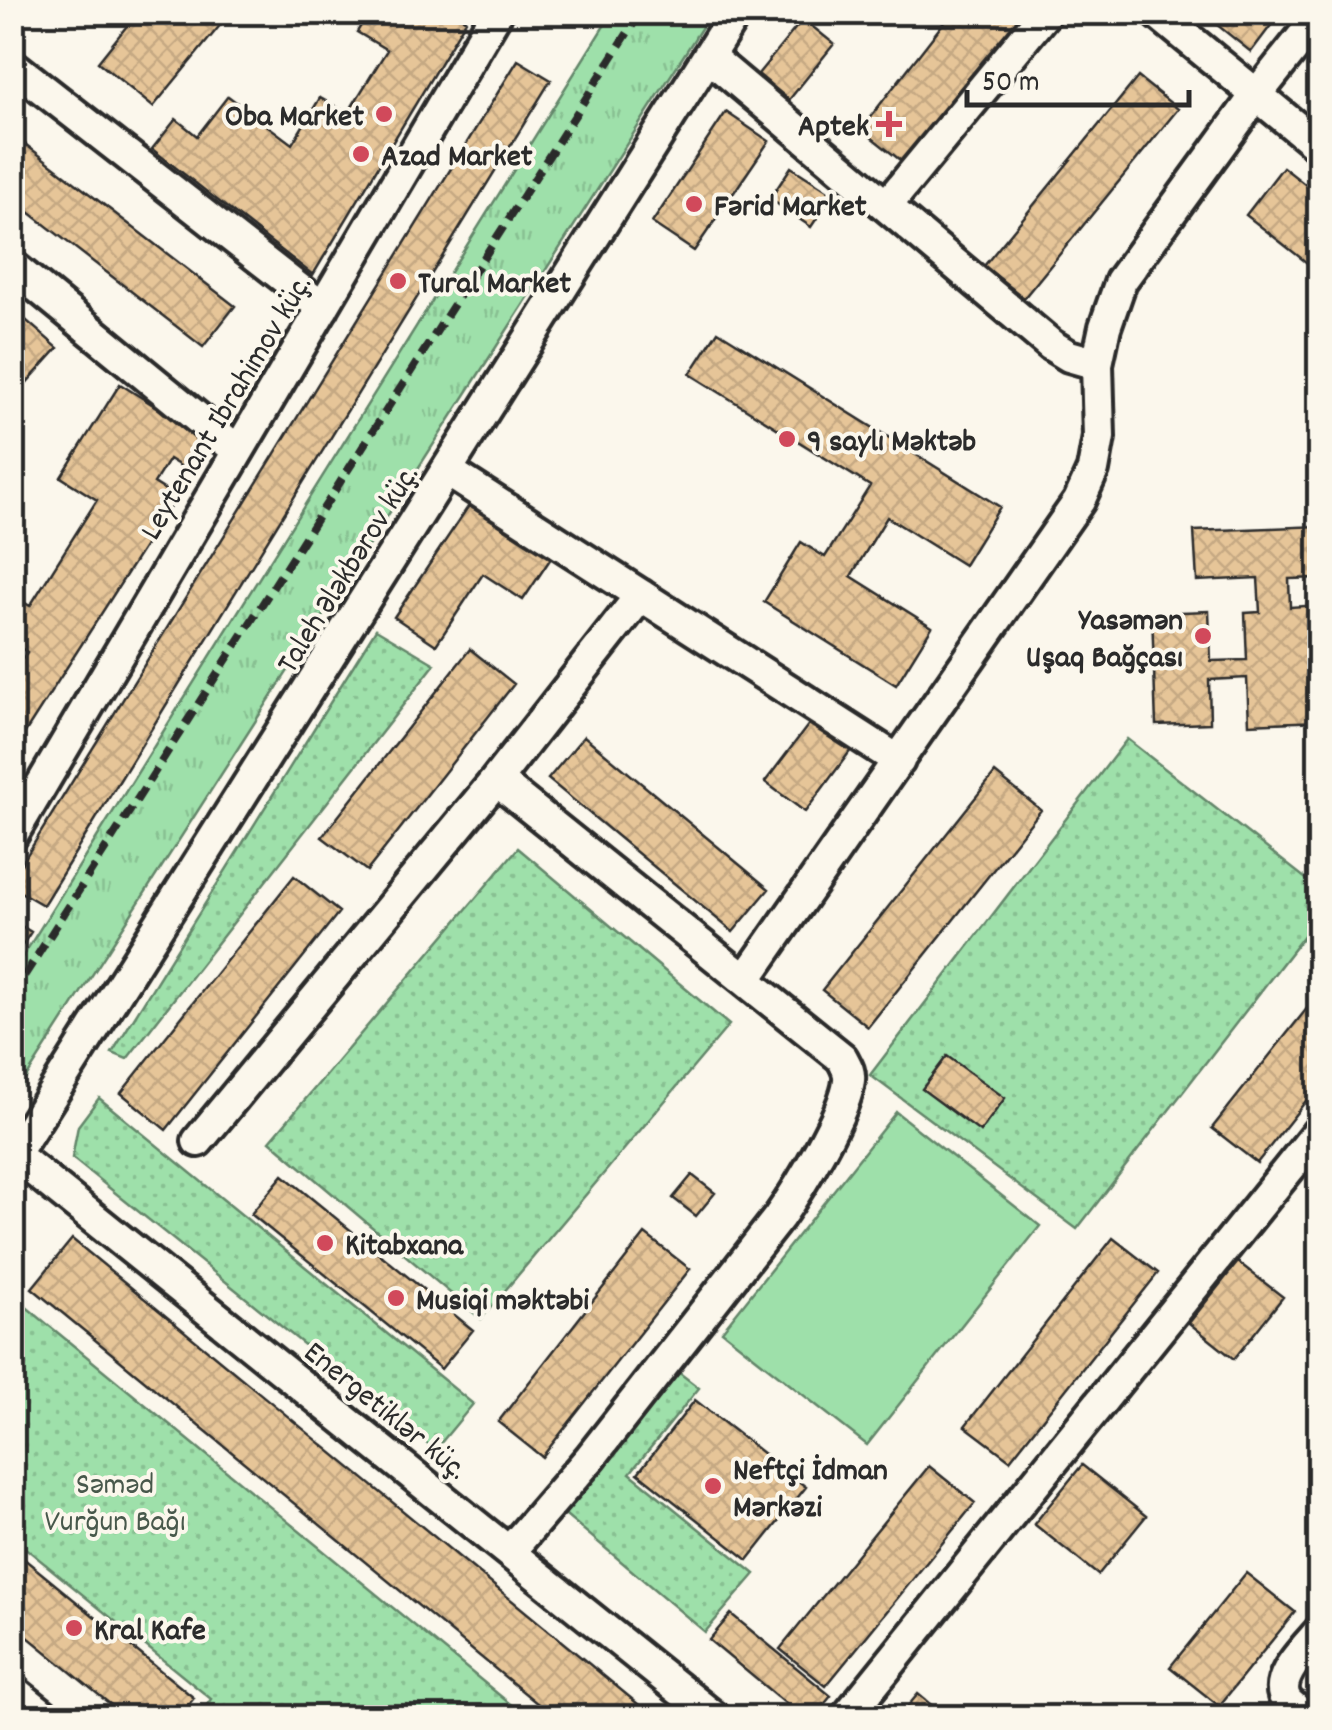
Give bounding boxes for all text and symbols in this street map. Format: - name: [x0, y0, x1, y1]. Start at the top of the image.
- scale bar: [967, 45, 1190, 107]
- text: 50 m: [982, 63, 1040, 106]
- place label: Oba Market: [225, 96, 364, 142]
- marker: Oba Market: [373, 103, 395, 125]
- place label: Aptek: [798, 106, 869, 152]
- marker: Aptek: [878, 113, 900, 135]
- place label: Azad Market: [381, 136, 533, 182]
- marker: Azad Market: [350, 143, 372, 165]
- place label: Fərid Market: [714, 186, 867, 232]
- marker: Fərid Market: [683, 193, 705, 215]
- place label: Tural Market: [418, 263, 571, 309]
- street label: Leytenant Ibrahimov küç.: [131, 267, 326, 550]
- marker: Tural Market: [387, 270, 409, 292]
- place label: 9 saylı Məktəb: [807, 421, 976, 467]
- marker: 9 saylı Məktəb: [776, 428, 798, 450]
- street label: Taleh Ələkbərov küç.: [267, 457, 433, 684]
- place label: Yasəmən Uşaq Bağçası: [1026, 600, 1183, 683]
- marker: Yasəmən Uşaq Bağçası: [1192, 625, 1214, 647]
- place label: Kitabxana: [345, 1225, 464, 1271]
- marker: Kitabxana: [314, 1232, 336, 1254]
- place label: Musiqi məktəbi: [416, 1280, 589, 1326]
- marker: Musiqi məktəbi: [385, 1287, 407, 1309]
- street label: Energetiklər küç.: [292, 1332, 476, 1494]
- place label: Neftçi İdman Mərkəzi: [733, 1450, 888, 1533]
- park label: Səməd Vurğun Bağı: [44, 1464, 186, 1547]
- marker: Neftçi İdman Mərkəzi: [702, 1475, 724, 1497]
- place label: Kral Kafe: [94, 1610, 206, 1656]
- marker: Kral Kafe: [63, 1617, 85, 1639]

